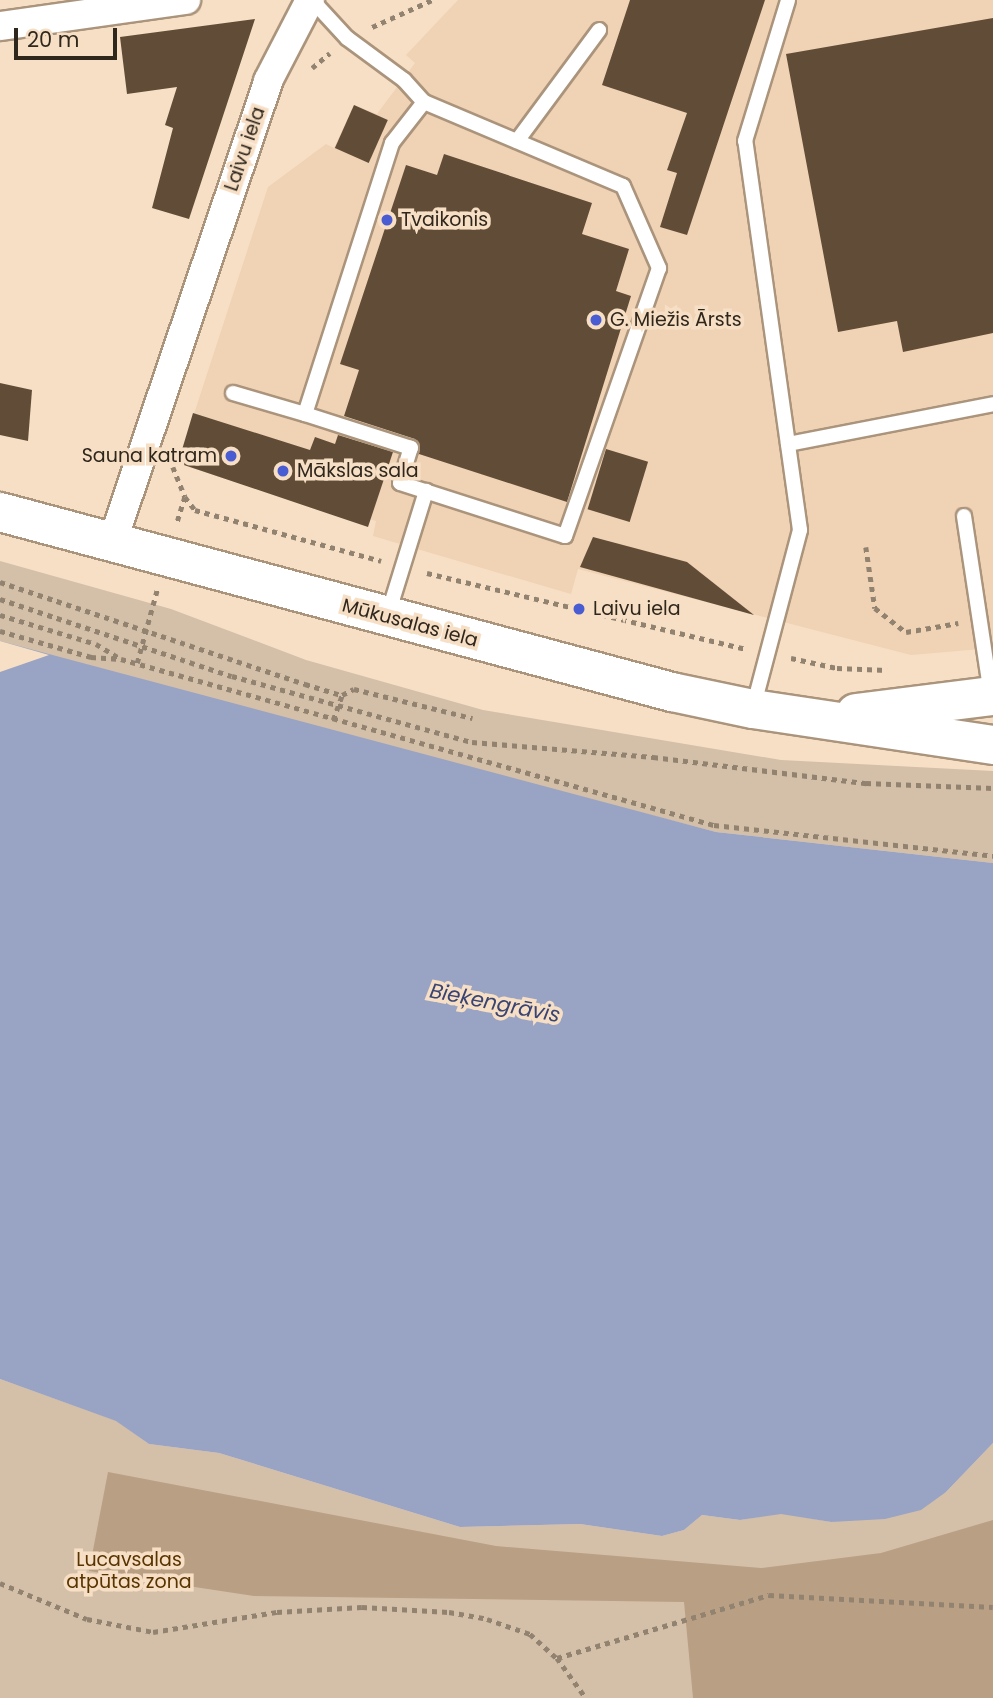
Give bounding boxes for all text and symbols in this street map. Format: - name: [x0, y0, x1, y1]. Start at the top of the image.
- scale bar: [18, 14, 121, 58]
- text: 20 m: [27, 25, 80, 54]
- street label: Laivu iela: [220, 104, 270, 194]
- place label: Tvaikonis: [401, 209, 488, 231]
- marker: Tvaikonis: [379, 212, 395, 228]
- place label: G. Miežis Ārsts: [610, 309, 742, 331]
- marker: G. Miežis Ārsts: [588, 312, 604, 328]
- place label: Sauna katram: [82, 445, 217, 467]
- marker: Sauna katram: [223, 448, 239, 464]
- place label: Mākslas sala: [297, 460, 419, 482]
- marker: Mākslas sala: [275, 463, 291, 479]
- street label: Mūkusalas iela: [340, 594, 480, 652]
- place label: Laivu iela: [593, 598, 681, 620]
- marker: Laivu iela: [571, 601, 587, 617]
- water label: Bieķengrāvis: [428, 978, 562, 1028]
- park label: Lucavsalas atpūtas zona: [66, 1549, 192, 1593]

